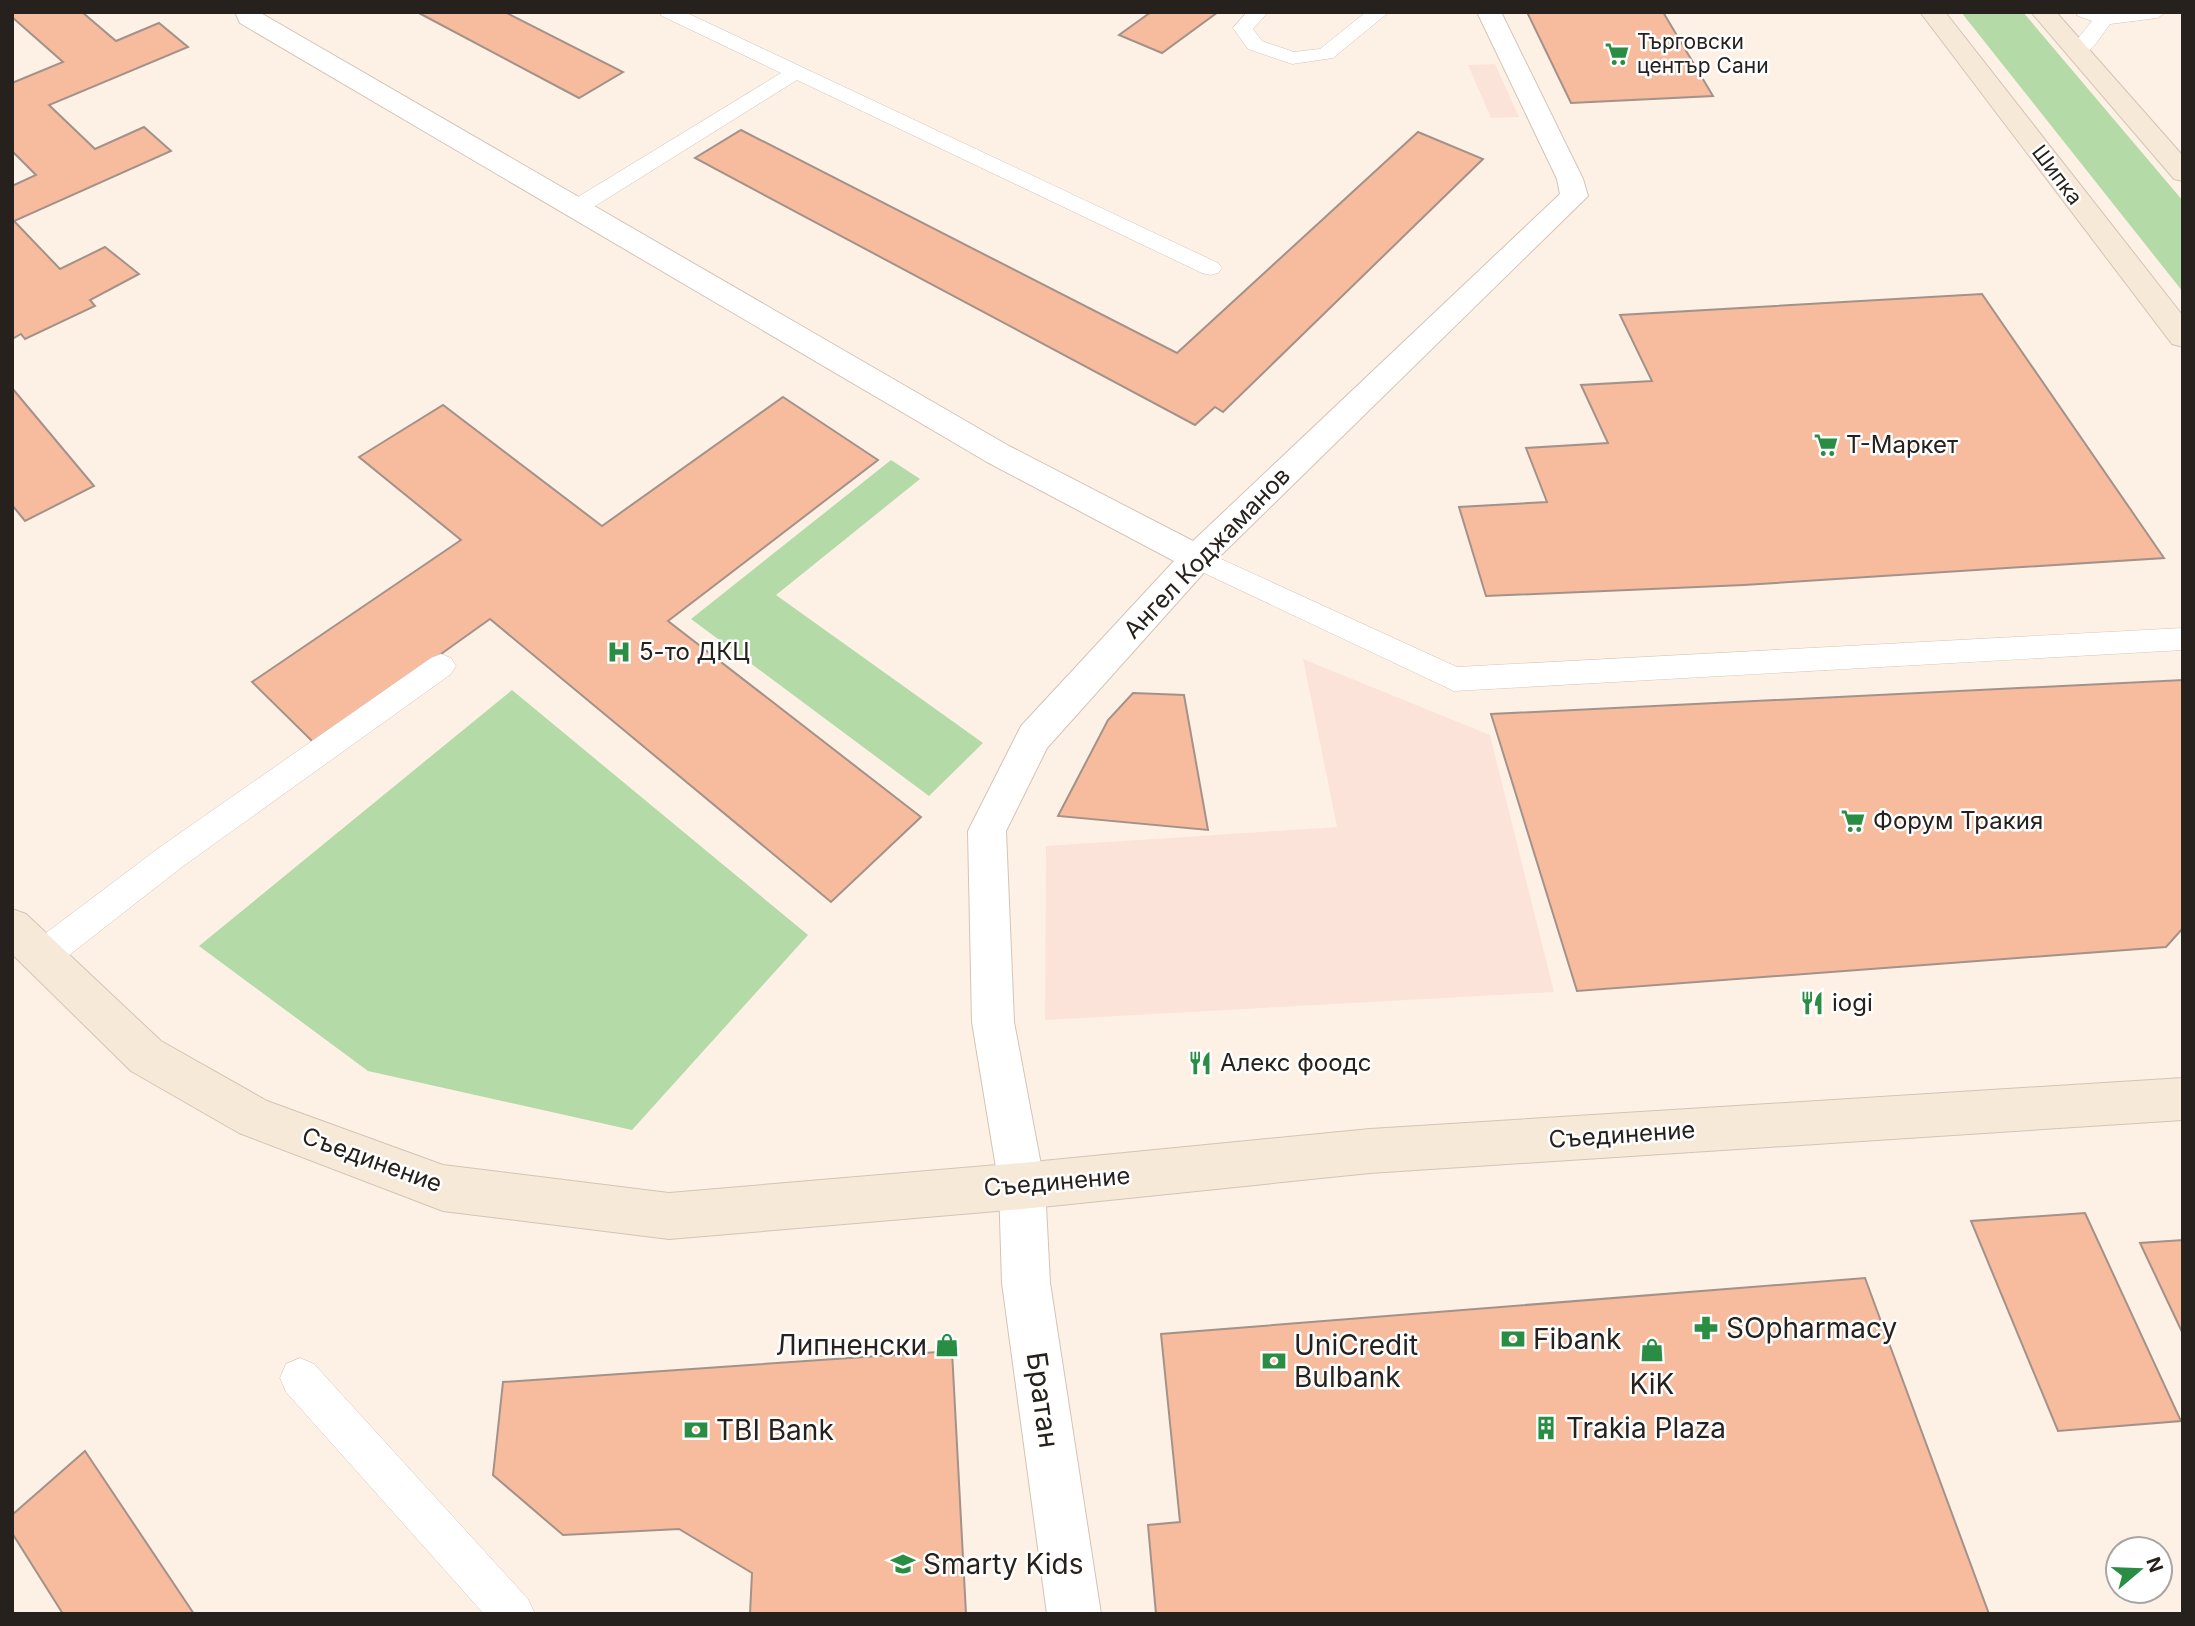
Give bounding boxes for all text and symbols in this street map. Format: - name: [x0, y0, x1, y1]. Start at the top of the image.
- place label: Търговски център Сани: [1637, 29, 1769, 78]
- supermarket icon: Търговски център Сани: [1603, 40, 1631, 68]
- street label: Шипка: [2027, 140, 2088, 209]
- place label: Т-Маркет: [1846, 430, 1958, 459]
- supermarket icon: Т-Маркет: [1812, 431, 1840, 459]
- street label: Ангел Коджаманов: [1117, 461, 1296, 644]
- place label: 5-то ДКЦ: [639, 637, 750, 666]
- hospital icon: 5-то ДКЦ: [605, 638, 633, 666]
- place label: Форум Тракия: [1873, 806, 2043, 835]
- supermarket icon: Форум Тракия: [1839, 807, 1867, 835]
- place label: iogi: [1832, 988, 1873, 1017]
- restaurant icon: iogi: [1798, 989, 1826, 1017]
- place label: Алекс фоодс: [1220, 1048, 1371, 1077]
- restaurant icon: Алекс фоодс: [1186, 1049, 1214, 1077]
- street label: Съединение: [1548, 1115, 1696, 1154]
- street label: Съединение: [298, 1121, 446, 1198]
- street label: Съединение: [983, 1161, 1131, 1202]
- place label: SOpharmacy: [1726, 1311, 1897, 1345]
- pharmacy icon: SOpharmacy: [1692, 1314, 1720, 1342]
- place label: Fibank: [1533, 1322, 1621, 1356]
- bank icon: Fibank: [1499, 1325, 1527, 1353]
- place label: Липненски: [776, 1328, 927, 1362]
- place label: UniCredit Bulbank: [1294, 1328, 1418, 1394]
- shop icon: Липненски: [933, 1331, 961, 1359]
- shop icon: KiK: [1638, 1336, 1666, 1364]
- bank icon: UniCredit Bulbank: [1260, 1347, 1288, 1375]
- street label: Братан: [1019, 1350, 1067, 1450]
- place label: KiK: [1630, 1367, 1675, 1401]
- place label: Trakia Plaza: [1566, 1411, 1726, 1445]
- place label: TBI Bank: [716, 1413, 834, 1447]
- building icon: Trakia Plaza: [1532, 1414, 1560, 1442]
- bank icon: TBI Bank: [682, 1416, 710, 1444]
- north arrow: [2104, 1535, 2174, 1605]
- place label: Smarty Kids: [923, 1547, 1083, 1581]
- school or university icon: Smarty Kids: [889, 1550, 917, 1578]
- text: N: [2141, 1554, 2168, 1575]

